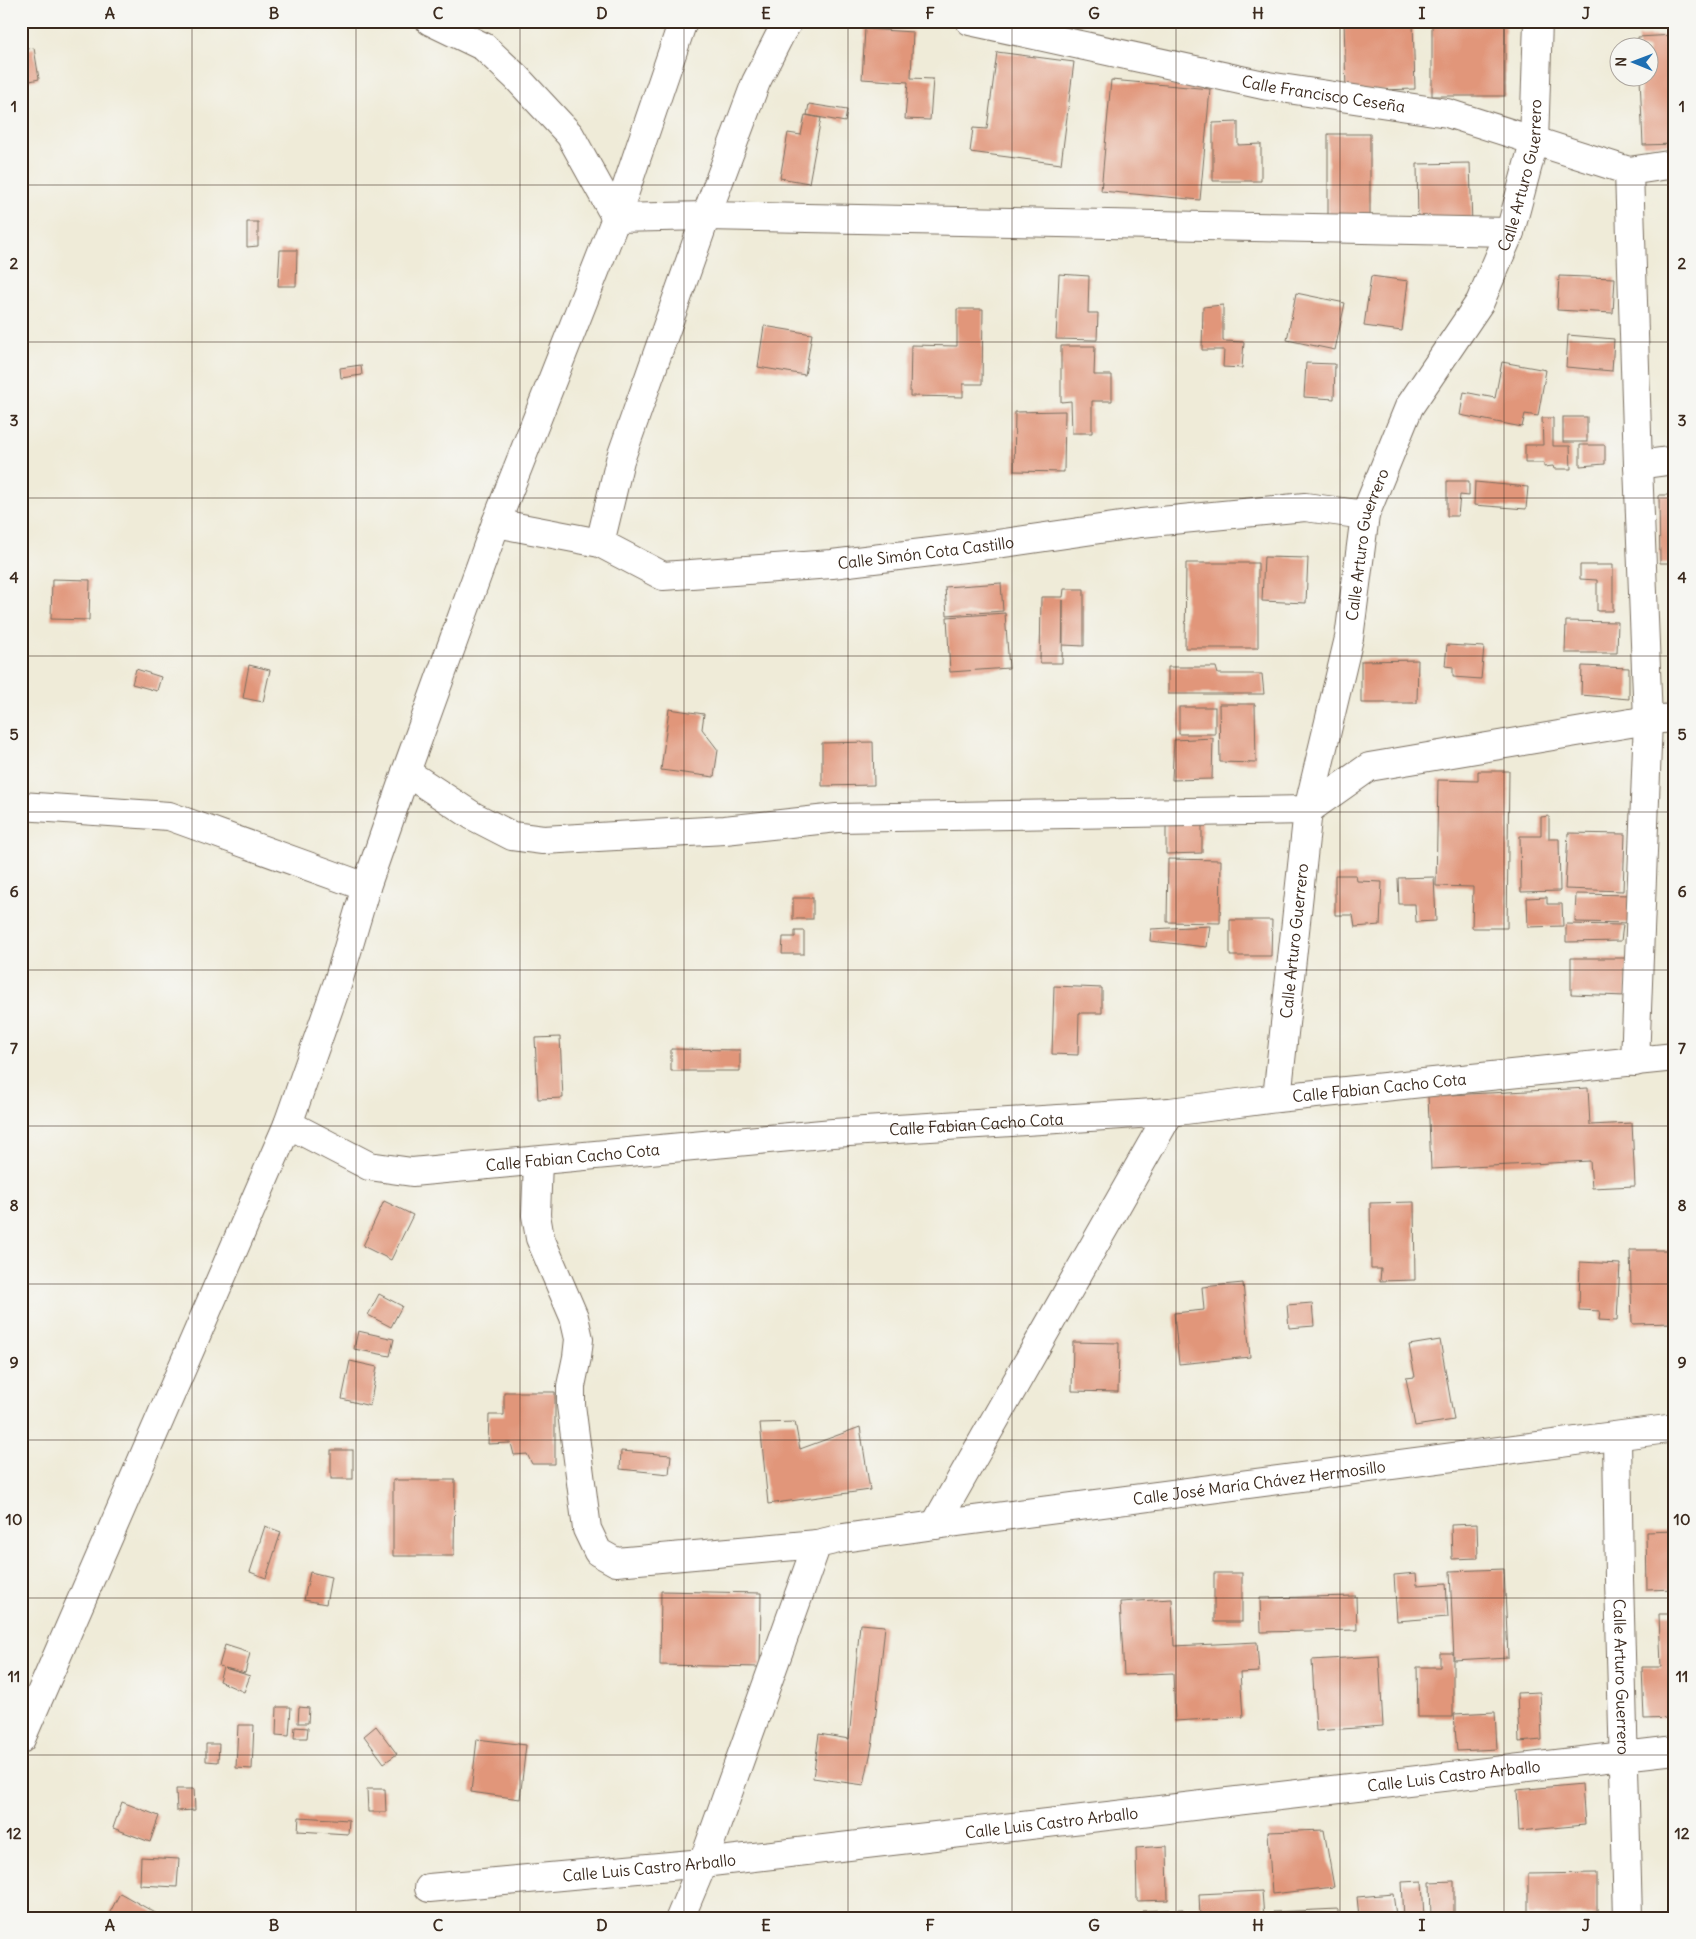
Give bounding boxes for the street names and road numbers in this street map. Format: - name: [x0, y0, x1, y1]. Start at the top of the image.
- street label: Calle Francisco Ceseña: [1240, 71, 1407, 117]
- street label: Calle Arturo Guerrero: [1493, 99, 1545, 254]
- street label: Calle Arturo Guerrero: [1341, 465, 1393, 622]
- street label: Calle Simón Cota Castillo: [837, 532, 1015, 573]
- street label: Calle Arturo Guerrero: [1276, 862, 1312, 1020]
- street label: Calle Fabian Cacho Cota: [1291, 1069, 1467, 1106]
- street label: Calle Fabian Cacho Cota: [888, 1109, 1064, 1139]
- street label: Calle Fabian Cacho Cota: [485, 1139, 661, 1175]
- street label: Calle José María Chávez Hermosillo: [1132, 1456, 1387, 1509]
- street label: Calle Arturo Guerrero: [1610, 1599, 1634, 1755]
- street label: Calle Luis Castro Arballo: [1366, 1756, 1541, 1796]
- street label: Calle Luis Castro Arballo: [964, 1802, 1139, 1842]
- street label: Calle Luis Castro Arballo: [561, 1849, 737, 1886]

